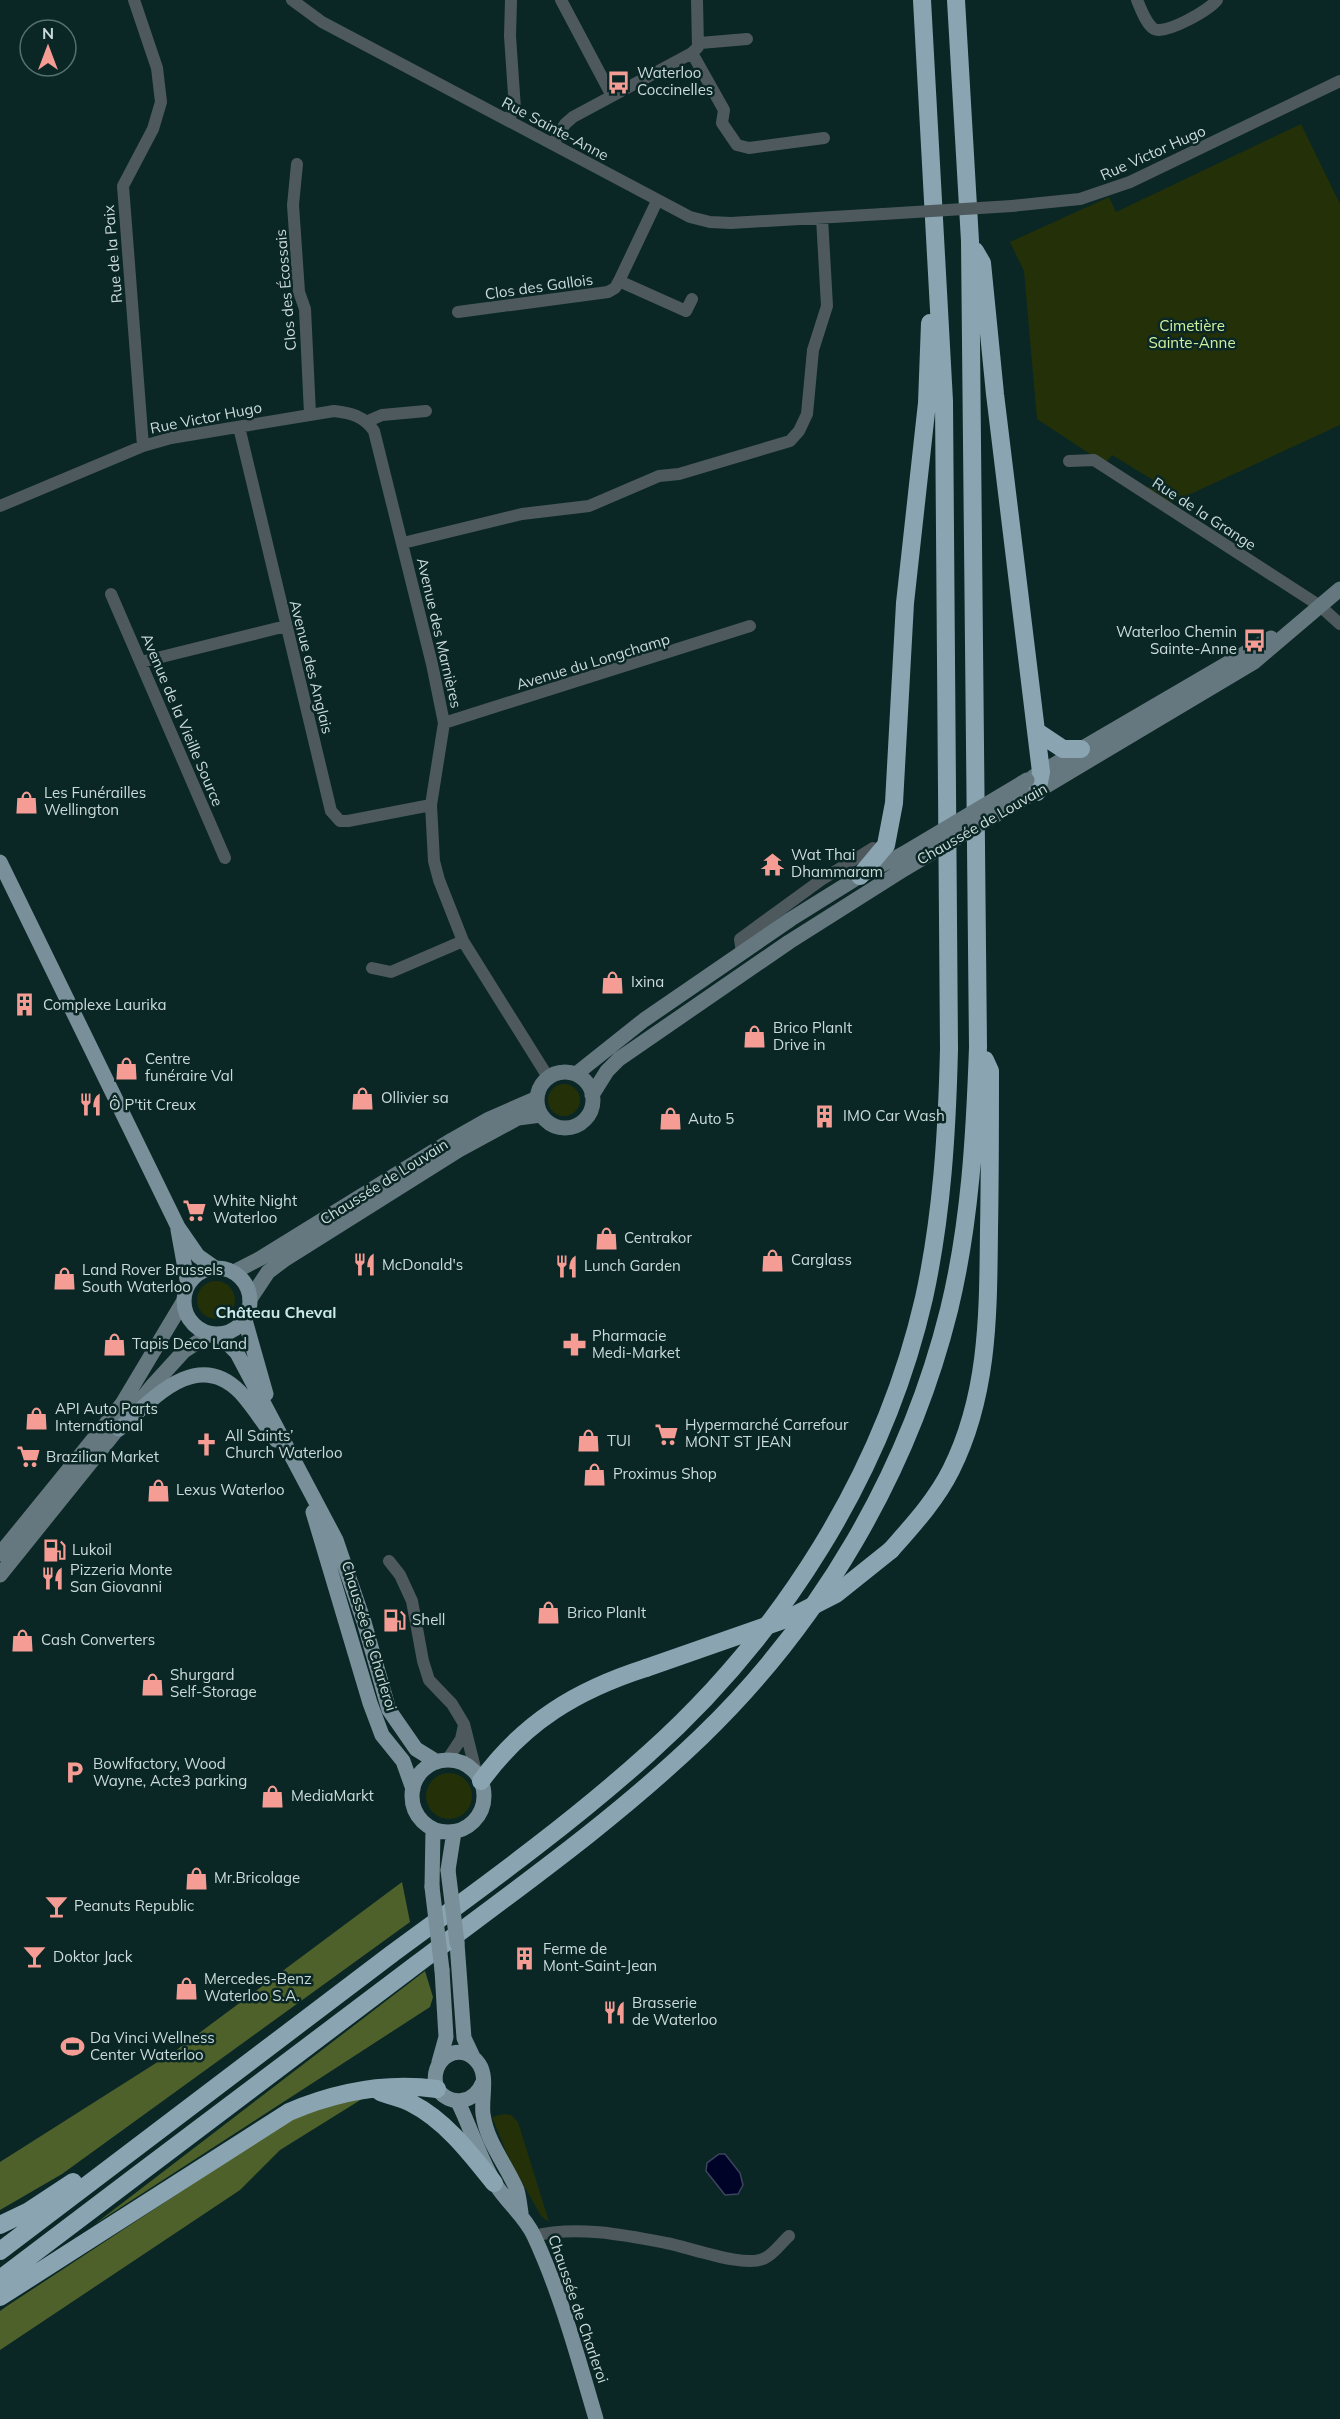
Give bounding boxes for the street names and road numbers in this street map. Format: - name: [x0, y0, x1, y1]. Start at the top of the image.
- street label: Rue Sainte-Anne: [499, 92, 612, 165]
- street label: Rue Victor Hugo: [1097, 121, 1208, 184]
- street label: Rue de la Paix: [99, 204, 126, 304]
- street label: Clos des Écossais: [271, 229, 300, 352]
- street label: Clos des Gallois: [484, 270, 594, 303]
- street label: Rue Victor Hugo: [148, 397, 263, 438]
- street label: Rue de la Grange: [1149, 473, 1260, 554]
- street label: Avenue des Marnières: [413, 556, 466, 710]
- street label: Avenue des Anglais: [286, 598, 337, 736]
- street label: Avenue du Longchamp: [514, 629, 672, 694]
- street label: Avenue de la Vieille Source: [137, 630, 228, 809]
- street label: Chaussée de Louvain: [913, 778, 1050, 869]
- street label: Chaussée de Louvain: [316, 1134, 451, 1229]
- street label: Chaussée de Charleroi: [338, 1559, 401, 1713]
- street label: Chaussée de Charleroi: [544, 2232, 613, 2385]

